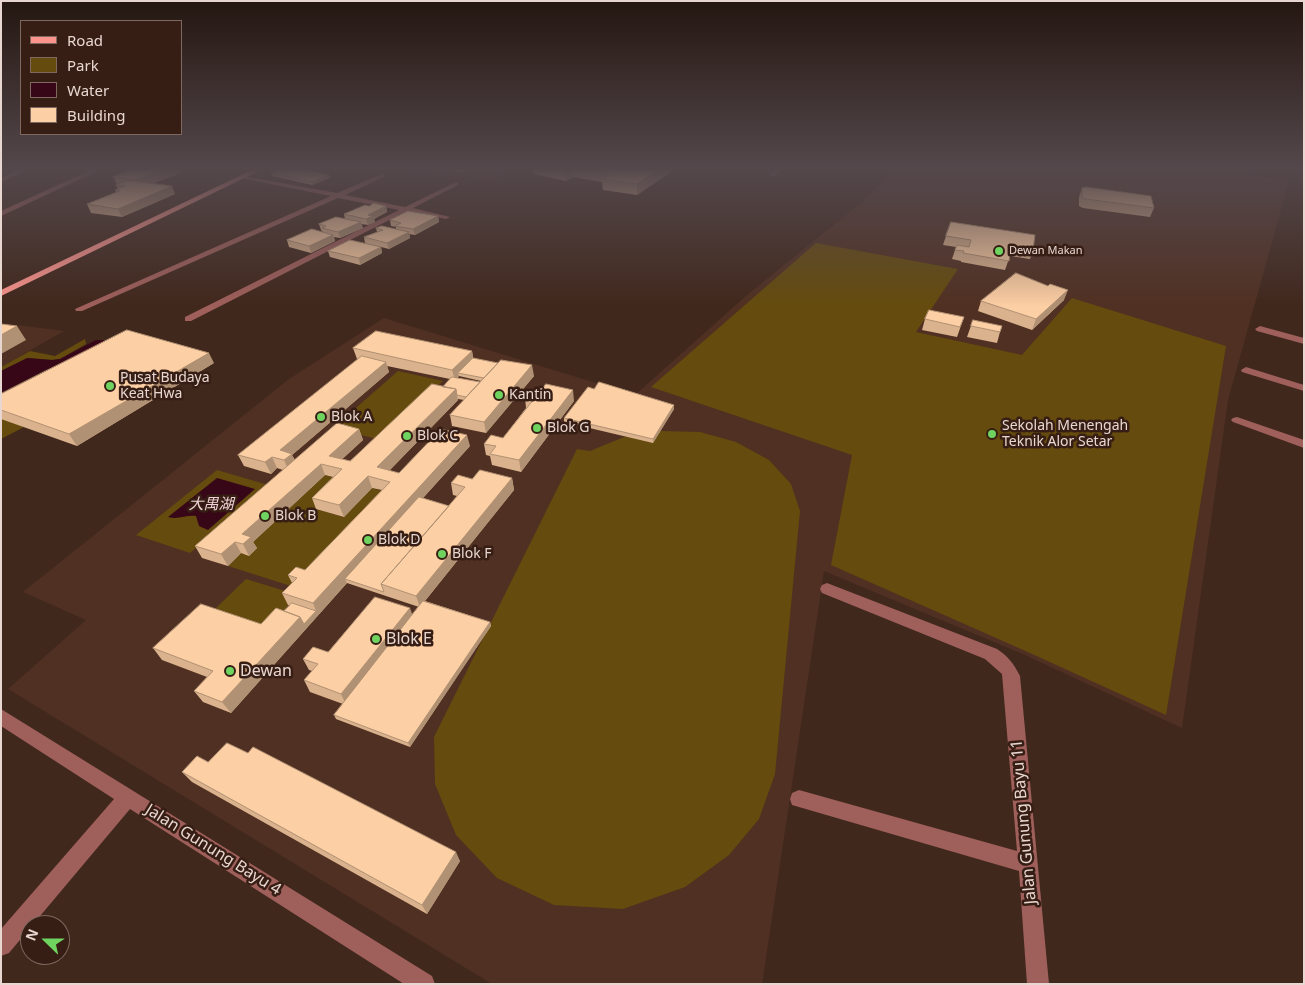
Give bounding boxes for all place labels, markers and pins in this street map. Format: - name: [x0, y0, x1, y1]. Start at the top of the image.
- place label: Dewan Makan: [1009, 244, 1082, 258]
- marker: Dewan Makan: [993, 245, 1005, 257]
- place label: Pusat Budaya Keat Hwa: [120, 370, 210, 402]
- marker: Pusat Budaya Keat Hwa: [104, 380, 116, 392]
- place label: Kantin: [509, 387, 551, 403]
- marker: Kantin: [493, 389, 505, 401]
- place label: Blok A: [331, 409, 372, 425]
- marker: Blok A: [315, 411, 327, 423]
- place label: Sekolah Menengah Teknik Alor Setar: [1002, 418, 1128, 451]
- place label: Blok G: [547, 420, 589, 436]
- marker: Blok G: [531, 422, 543, 434]
- place label: Blok C: [417, 428, 458, 444]
- marker: Sekolah Menengah Teknik Alor Setar: [986, 428, 998, 440]
- marker: Blok C: [401, 430, 413, 442]
- place label: Blok B: [275, 508, 316, 524]
- marker: Blok B: [259, 510, 271, 522]
- place label: Blok D: [378, 532, 421, 548]
- marker: Blok D: [362, 534, 374, 546]
- place label: Blok F: [452, 546, 492, 562]
- marker: Blok F: [436, 548, 448, 560]
- place label: Blok E: [386, 629, 432, 649]
- marker: Blok E: [370, 633, 382, 645]
- place label: Dewan: [240, 661, 292, 681]
- marker: Dewan: [224, 665, 236, 677]

